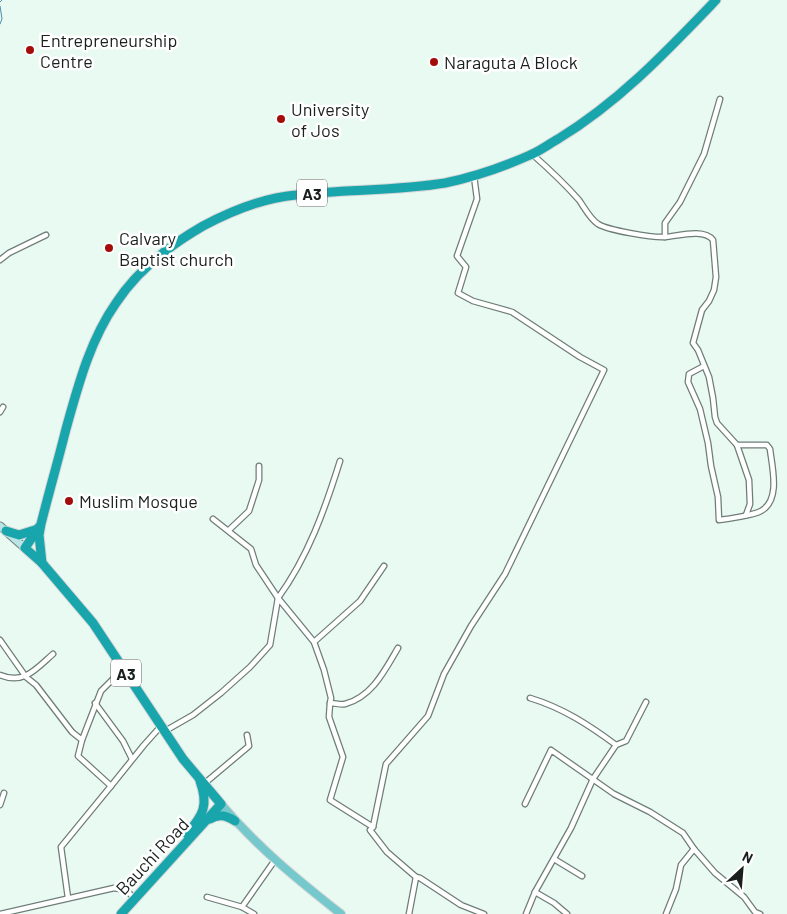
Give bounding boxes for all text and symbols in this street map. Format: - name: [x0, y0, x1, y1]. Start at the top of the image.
- place label: Entrepreneurship Centre: [40, 29, 177, 72]
- marker: Entrepreneurship Centre: [24, 44, 36, 56]
- place label: Naraguta A Block: [444, 51, 578, 73]
- marker: Naraguta A Block: [428, 56, 440, 68]
- place label: University of Jos: [291, 98, 369, 141]
- marker: University of Jos: [275, 113, 287, 125]
- road number: A3: [297, 180, 327, 207]
- place label: Calvary Baptist church: [119, 227, 233, 270]
- marker: Calvary Baptist church: [103, 242, 115, 254]
- place label: Muslim Mosque: [79, 490, 198, 512]
- marker: Muslim Mosque: [63, 495, 75, 507]
- road number: A3: [111, 660, 141, 686]
- street label: Bauchi Road: [111, 813, 193, 899]
- north arrow: [717, 844, 767, 894]
- text: N: [740, 847, 756, 867]

